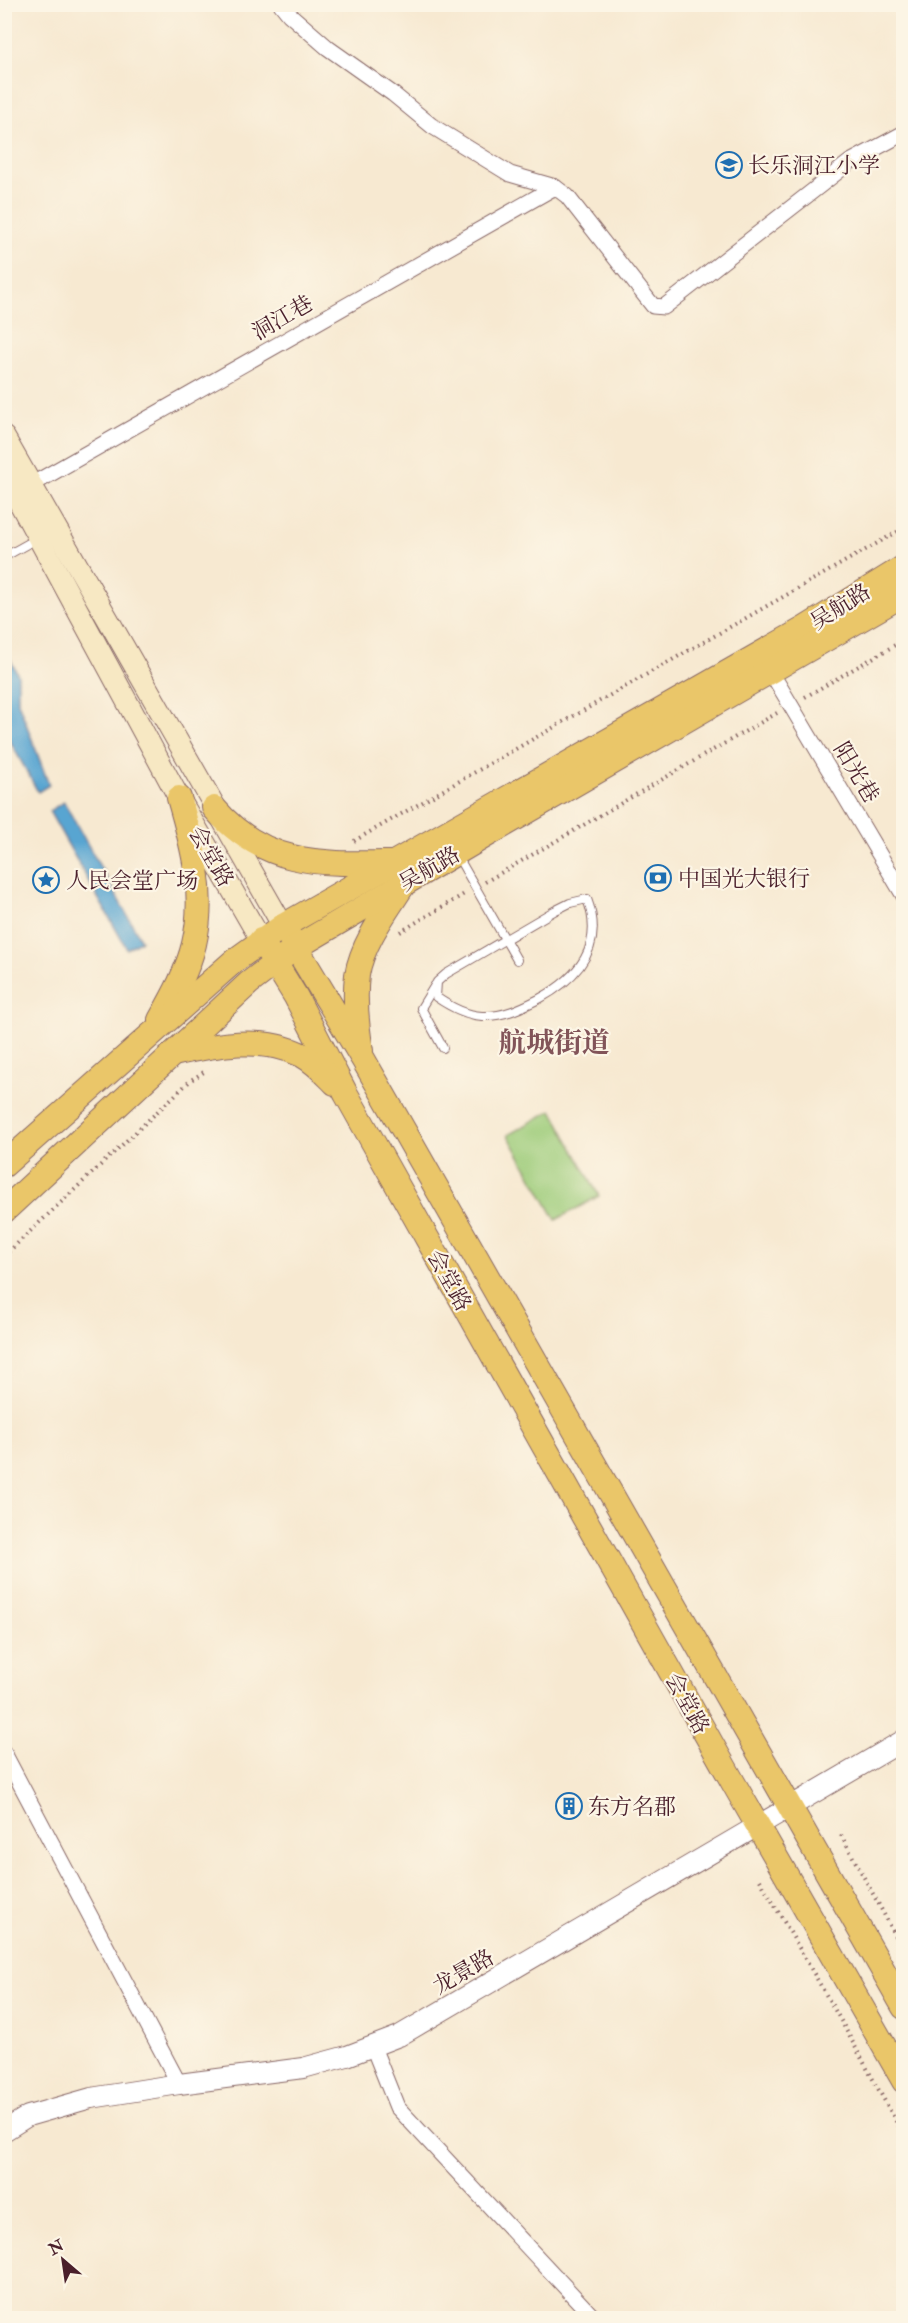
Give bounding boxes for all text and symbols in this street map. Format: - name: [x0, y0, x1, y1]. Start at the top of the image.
- school or university icon: 长乐洞江小学: [714, 150, 744, 180]
- place label: 长乐洞江小学: [748, 152, 880, 180]
- street label: 洞江巷: [247, 289, 318, 346]
- street label: 吴航路: [805, 577, 876, 636]
- street label: 阳光巷: [827, 737, 885, 808]
- street label: 会堂路: [183, 821, 240, 892]
- street label: 吴航路: [394, 840, 465, 897]
- bank icon: 中国光大银行: [643, 863, 673, 893]
- place icon: 人民会堂广场: [31, 865, 61, 895]
- place label: 中国光大银行: [678, 865, 810, 893]
- place label: 人民会堂广场: [66, 867, 198, 895]
- district label: 航城街道: [498, 1026, 610, 1061]
- street label: 会堂路: [421, 1245, 477, 1316]
- street label: 会堂路: [659, 1668, 715, 1739]
- building icon: 东方名郡: [554, 1791, 584, 1821]
- place label: 东方名郡: [588, 1793, 676, 1821]
- street label: 龙景路: [428, 1943, 499, 2000]
- north arrow: [33, 2230, 93, 2290]
- text: N: [44, 2235, 68, 2260]

